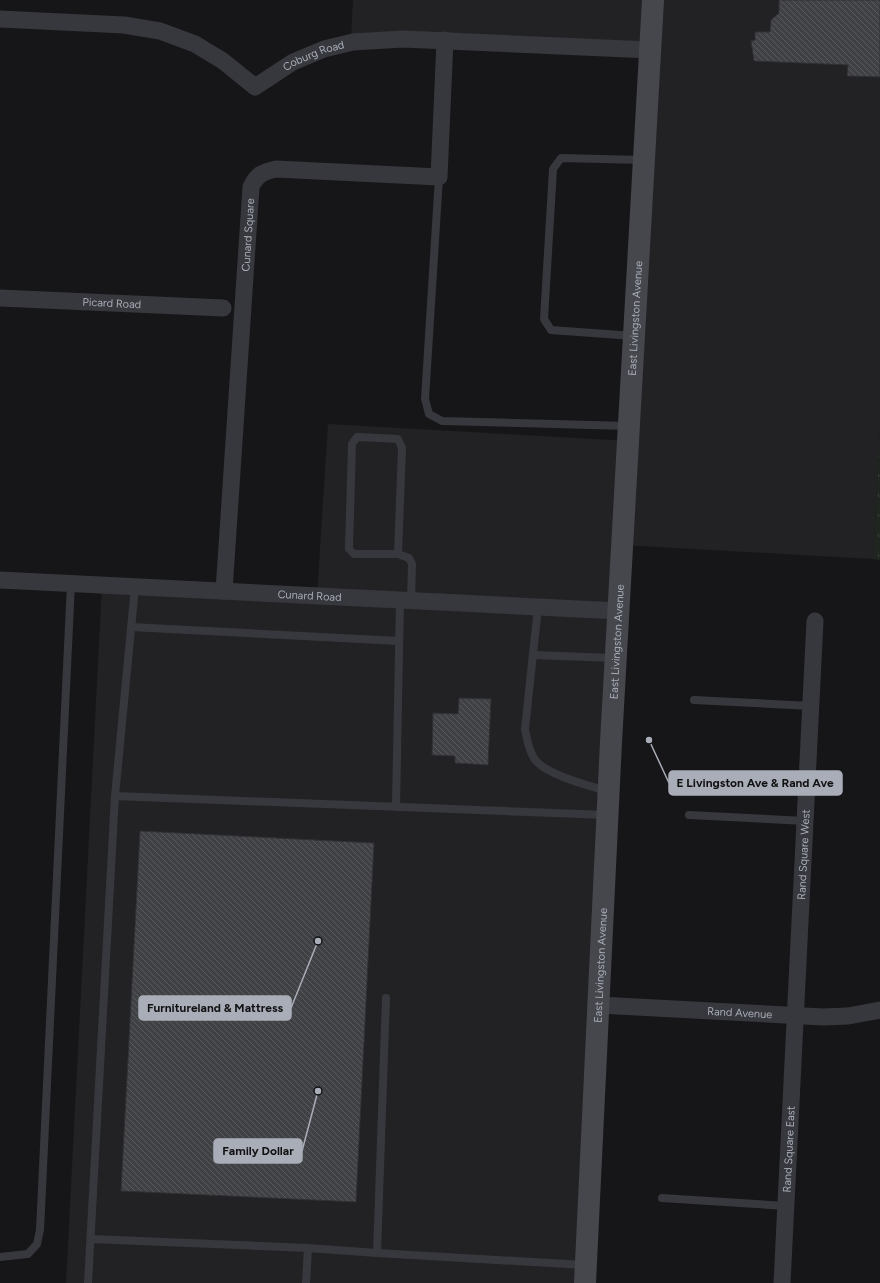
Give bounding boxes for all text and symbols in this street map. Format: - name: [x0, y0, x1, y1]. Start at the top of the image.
- street label: Coburg Road: [280, 38, 345, 74]
- street label: Cunard Square: [239, 198, 257, 272]
- street label: East Livingston Avenue: [625, 260, 645, 376]
- street label: Picard Road: [82, 295, 142, 311]
- street label: East Livingston Avenue: [607, 584, 626, 700]
- street label: Cunard Road: [277, 587, 342, 604]
- callout: E Livingston Ave & Rand Ave: [669, 771, 842, 795]
- text: E Livingston Ave & Rand Ave: [676, 776, 834, 790]
- street label: Rand Square West: [795, 809, 812, 900]
- street label: East Livingston Avenue: [591, 908, 610, 1023]
- callout: Furnitureland & Mattress: [139, 996, 291, 1020]
- text: Furnitureland & Mattress: [147, 1001, 283, 1015]
- street label: Rand Avenue: [707, 1004, 773, 1021]
- street label: Rand Square East: [780, 1106, 797, 1193]
- callout: Family Dollar: [214, 1139, 302, 1163]
- text: Family Dollar: [222, 1144, 294, 1158]

